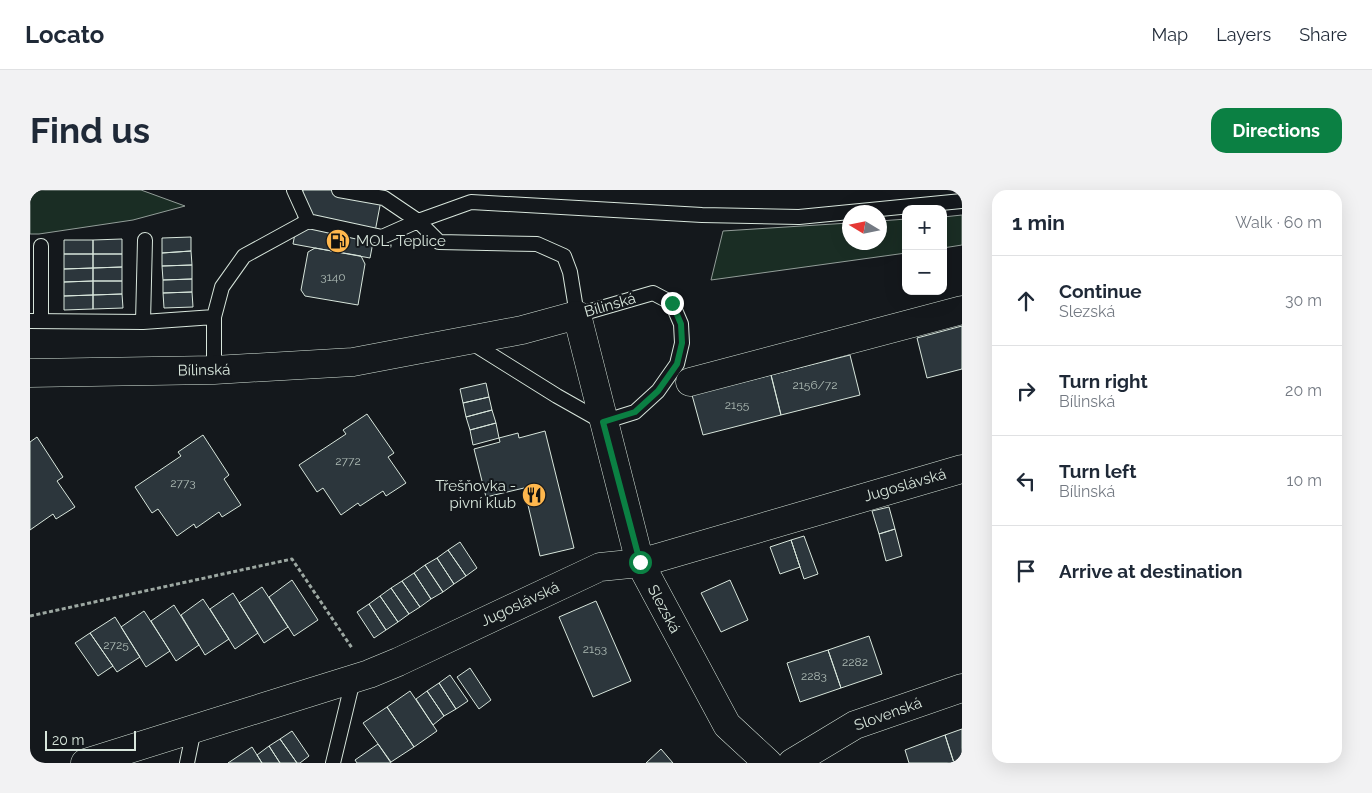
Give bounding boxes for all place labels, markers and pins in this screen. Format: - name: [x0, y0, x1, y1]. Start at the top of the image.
- fuel station icon: MOL, Teplice: [325, 228, 351, 254]
- place label: MOL, Teplice: [356, 232, 446, 250]
- place label: Třešňovka - pivní klub: [435, 477, 516, 512]
- restaurant icon: Třešňovka - pivní klub: [521, 482, 547, 508]

